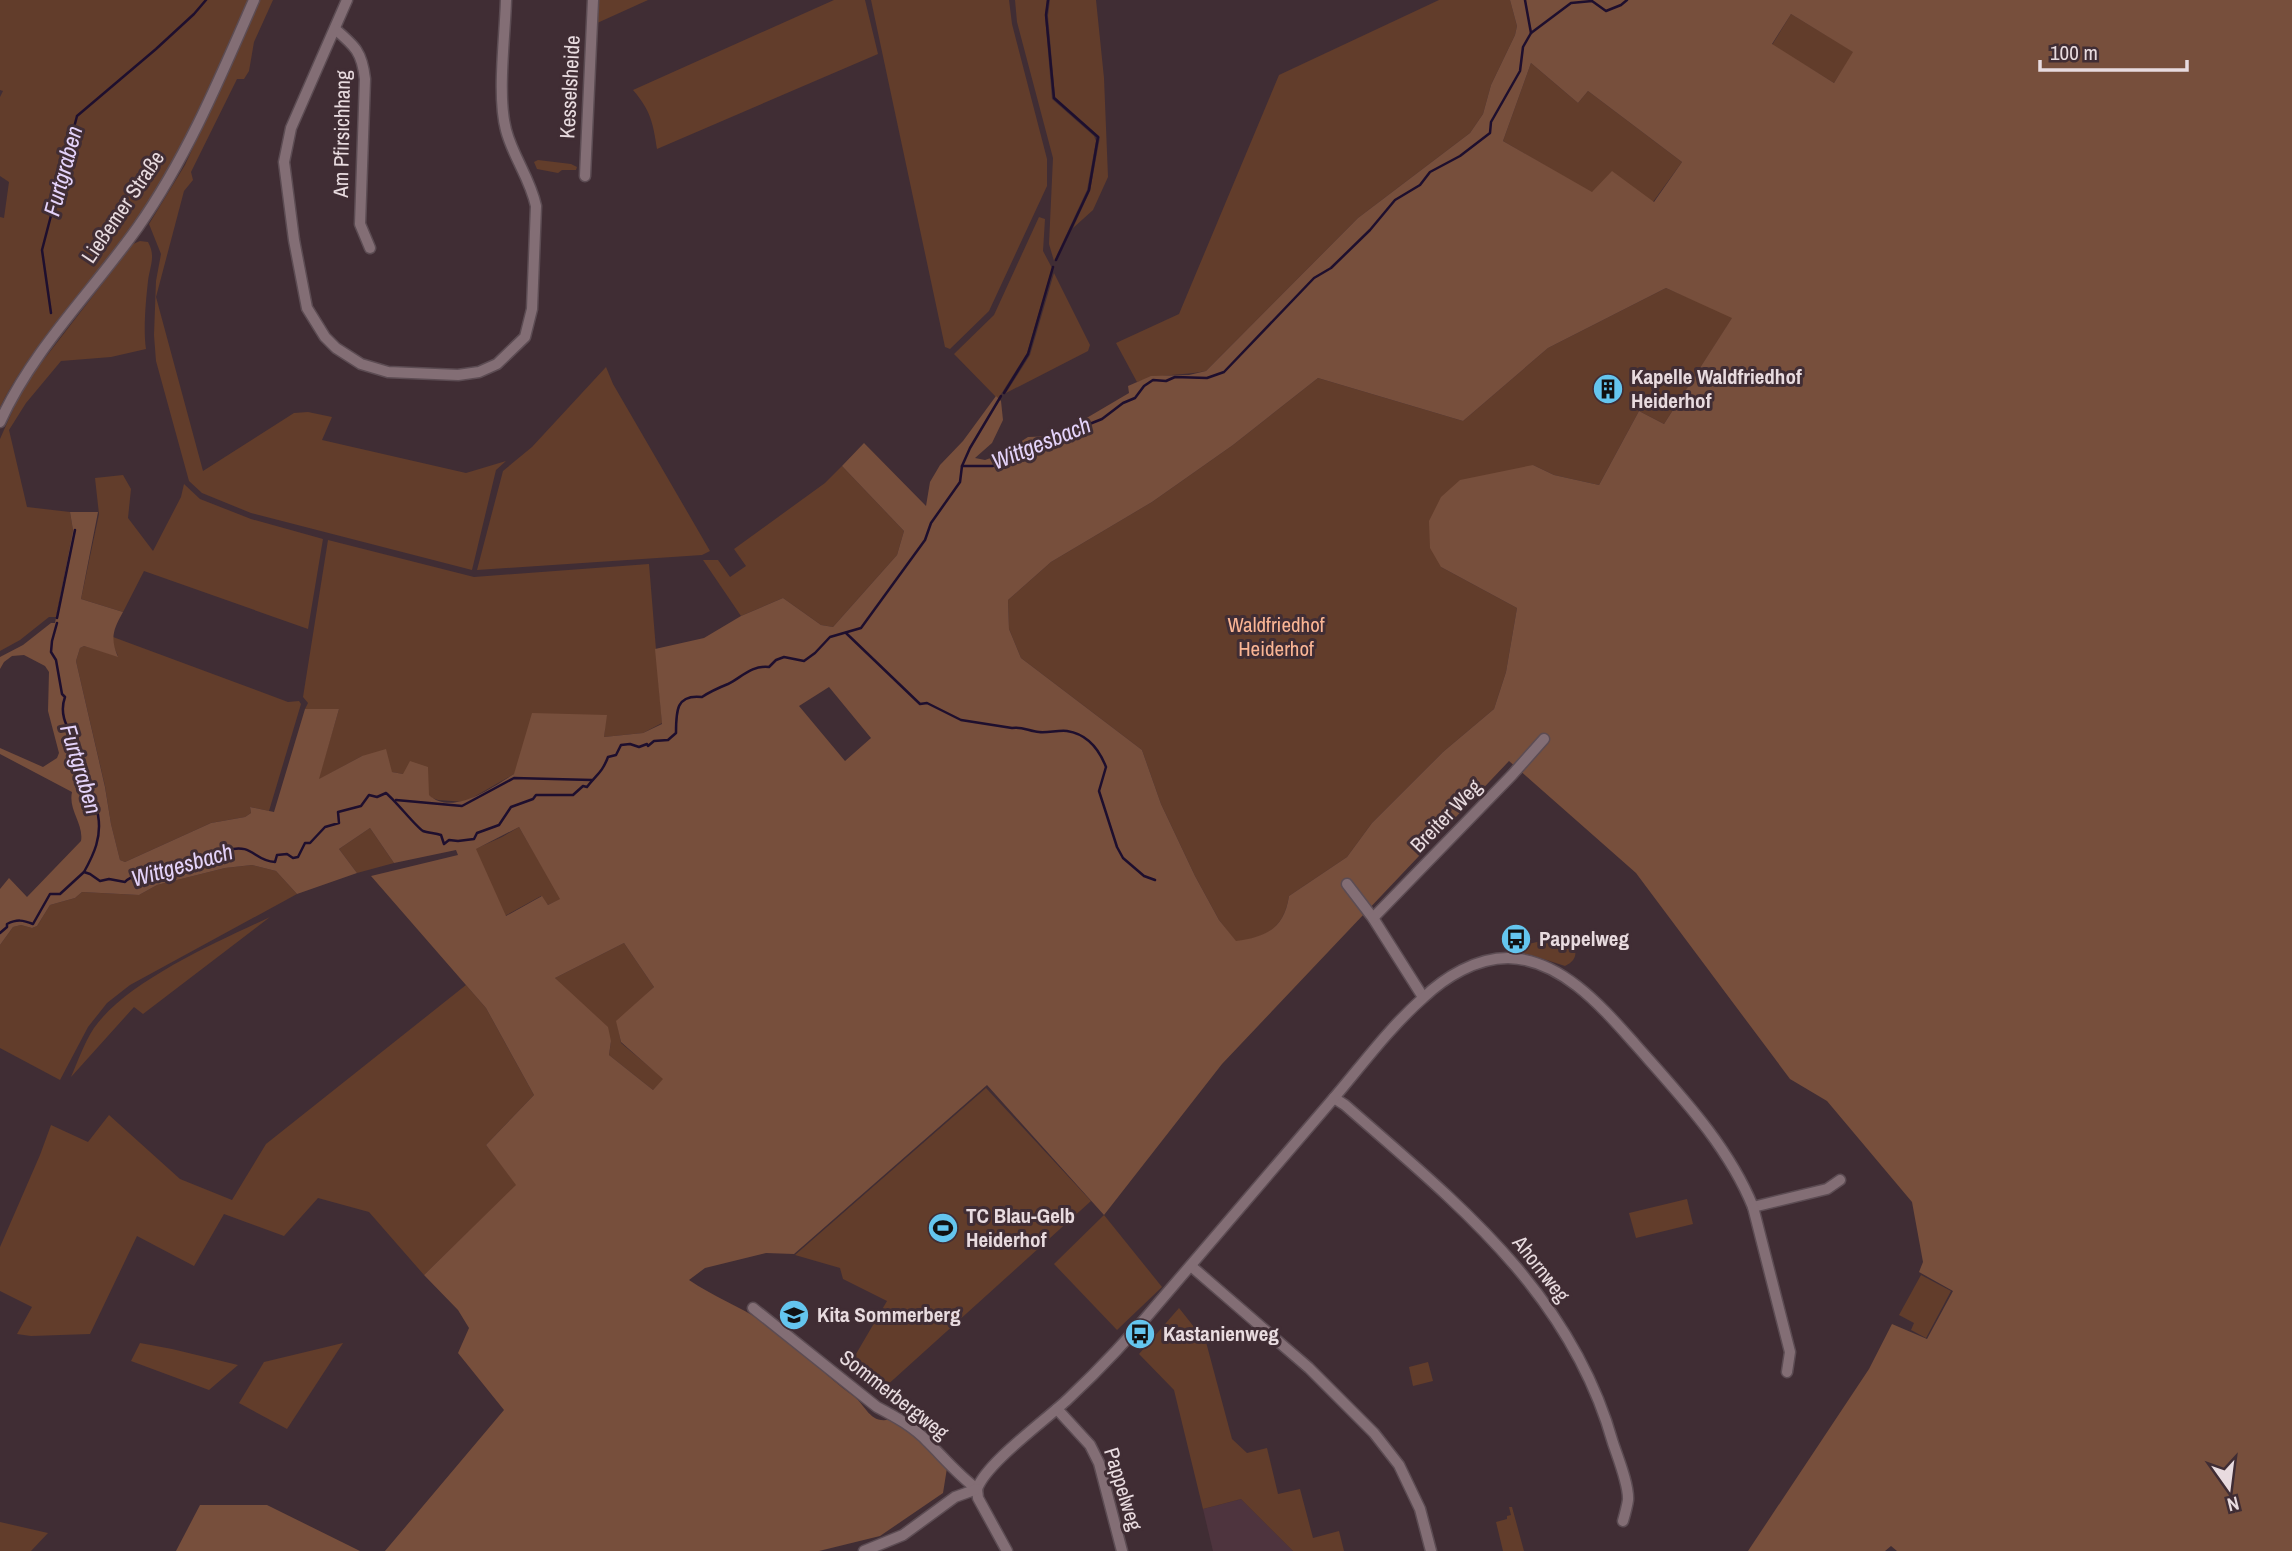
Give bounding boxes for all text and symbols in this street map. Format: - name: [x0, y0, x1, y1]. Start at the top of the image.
- scale bar: [2040, 28, 2187, 72]
- street label: Kesselsheide: [552, 35, 587, 139]
- text: 100 m: [2050, 38, 2098, 67]
- street label: Am Pfirsichhang: [326, 70, 357, 199]
- water label: Furtgraben: [36, 122, 89, 219]
- street label: Ließemer Straße: [74, 145, 171, 269]
- place label: Kapelle Waldfriedhof Heiderhof: [1631, 362, 1802, 415]
- building icon: Kapelle Waldfriedhof Heiderhof: [1591, 372, 1625, 406]
- water label: Wittgesbach: [987, 409, 1095, 476]
- park label: Waldfriedhof Heiderhof: [1228, 610, 1325, 663]
- water label: Furtgraben: [53, 720, 110, 818]
- street label: Breiter Weg: [1403, 772, 1488, 859]
- water label: Wittgesbach: [127, 835, 236, 894]
- bus stop icon: Pappelweg: [1499, 922, 1533, 956]
- place label: Pappelweg: [1539, 924, 1629, 953]
- place label: TC Blau-Gelb Heiderhof: [966, 1201, 1075, 1254]
- sports icon: TC Blau-Gelb Heiderhof: [926, 1211, 960, 1245]
- street label: Ahornweg: [1505, 1228, 1577, 1308]
- school or university icon: Kita Sommerberg: [777, 1298, 811, 1332]
- place label: Kita Sommerberg: [817, 1300, 961, 1329]
- bus stop icon: Kastanienweg: [1123, 1317, 1157, 1351]
- place label: Kastanienweg: [1163, 1319, 1279, 1348]
- street label: Sommerbergweg: [834, 1343, 955, 1447]
- street label: Pappelweg: [1097, 1444, 1150, 1534]
- north arrow: [2194, 1453, 2264, 1523]
- text: N: [2225, 1491, 2242, 1518]

